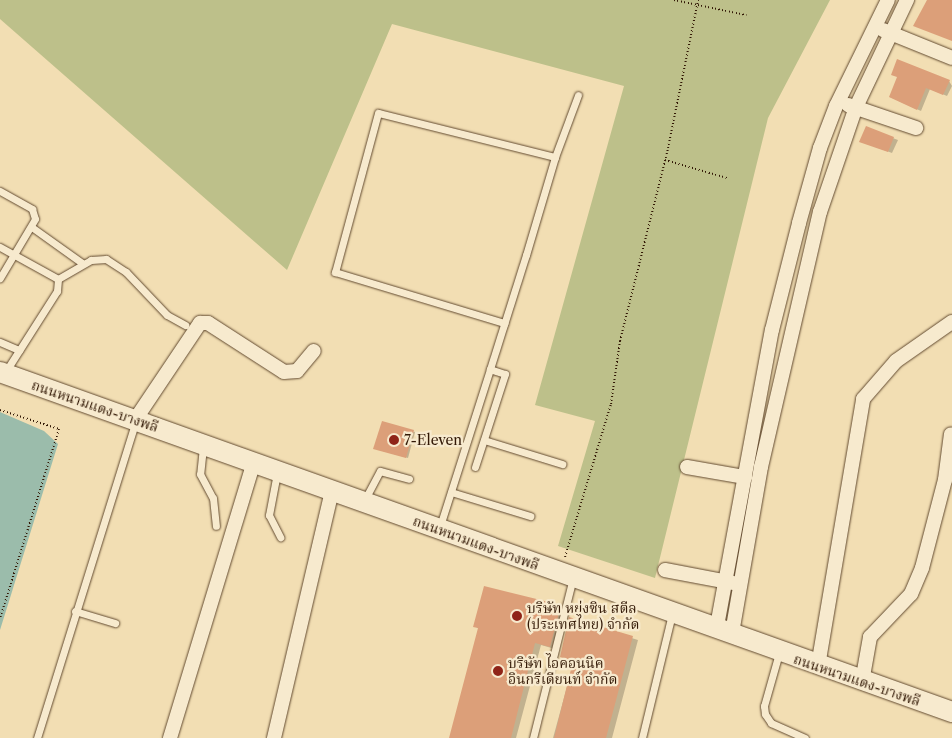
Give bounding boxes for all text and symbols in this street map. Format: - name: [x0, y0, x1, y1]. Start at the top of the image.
- street label: ถนนหนามแดง-บางพลี: [29, 376, 161, 436]
- place label: 7-Eleven: [404, 432, 462, 448]
- marker: 7-Eleven: [388, 434, 400, 446]
- street label: ถนนหนามแดง-บางพลี: [411, 512, 541, 574]
- place label: บริษัท หย่งซิน สตีล (ประเทศไทย) จํากัด: [527, 600, 639, 632]
- marker: บริษัท หย่งซิน สตีล (ประเทศไทย) จํากัด: [511, 610, 523, 622]
- street label: ถนนหนามแดง-บางพลี: [791, 650, 923, 710]
- place label: บริษัท ไอคอนนิค อินกรีเดียนท์ จำกัด: [508, 655, 617, 688]
- marker: บริษัท ไอคอนนิค อินกรีเดียนท์ จำกัด: [492, 665, 504, 677]

